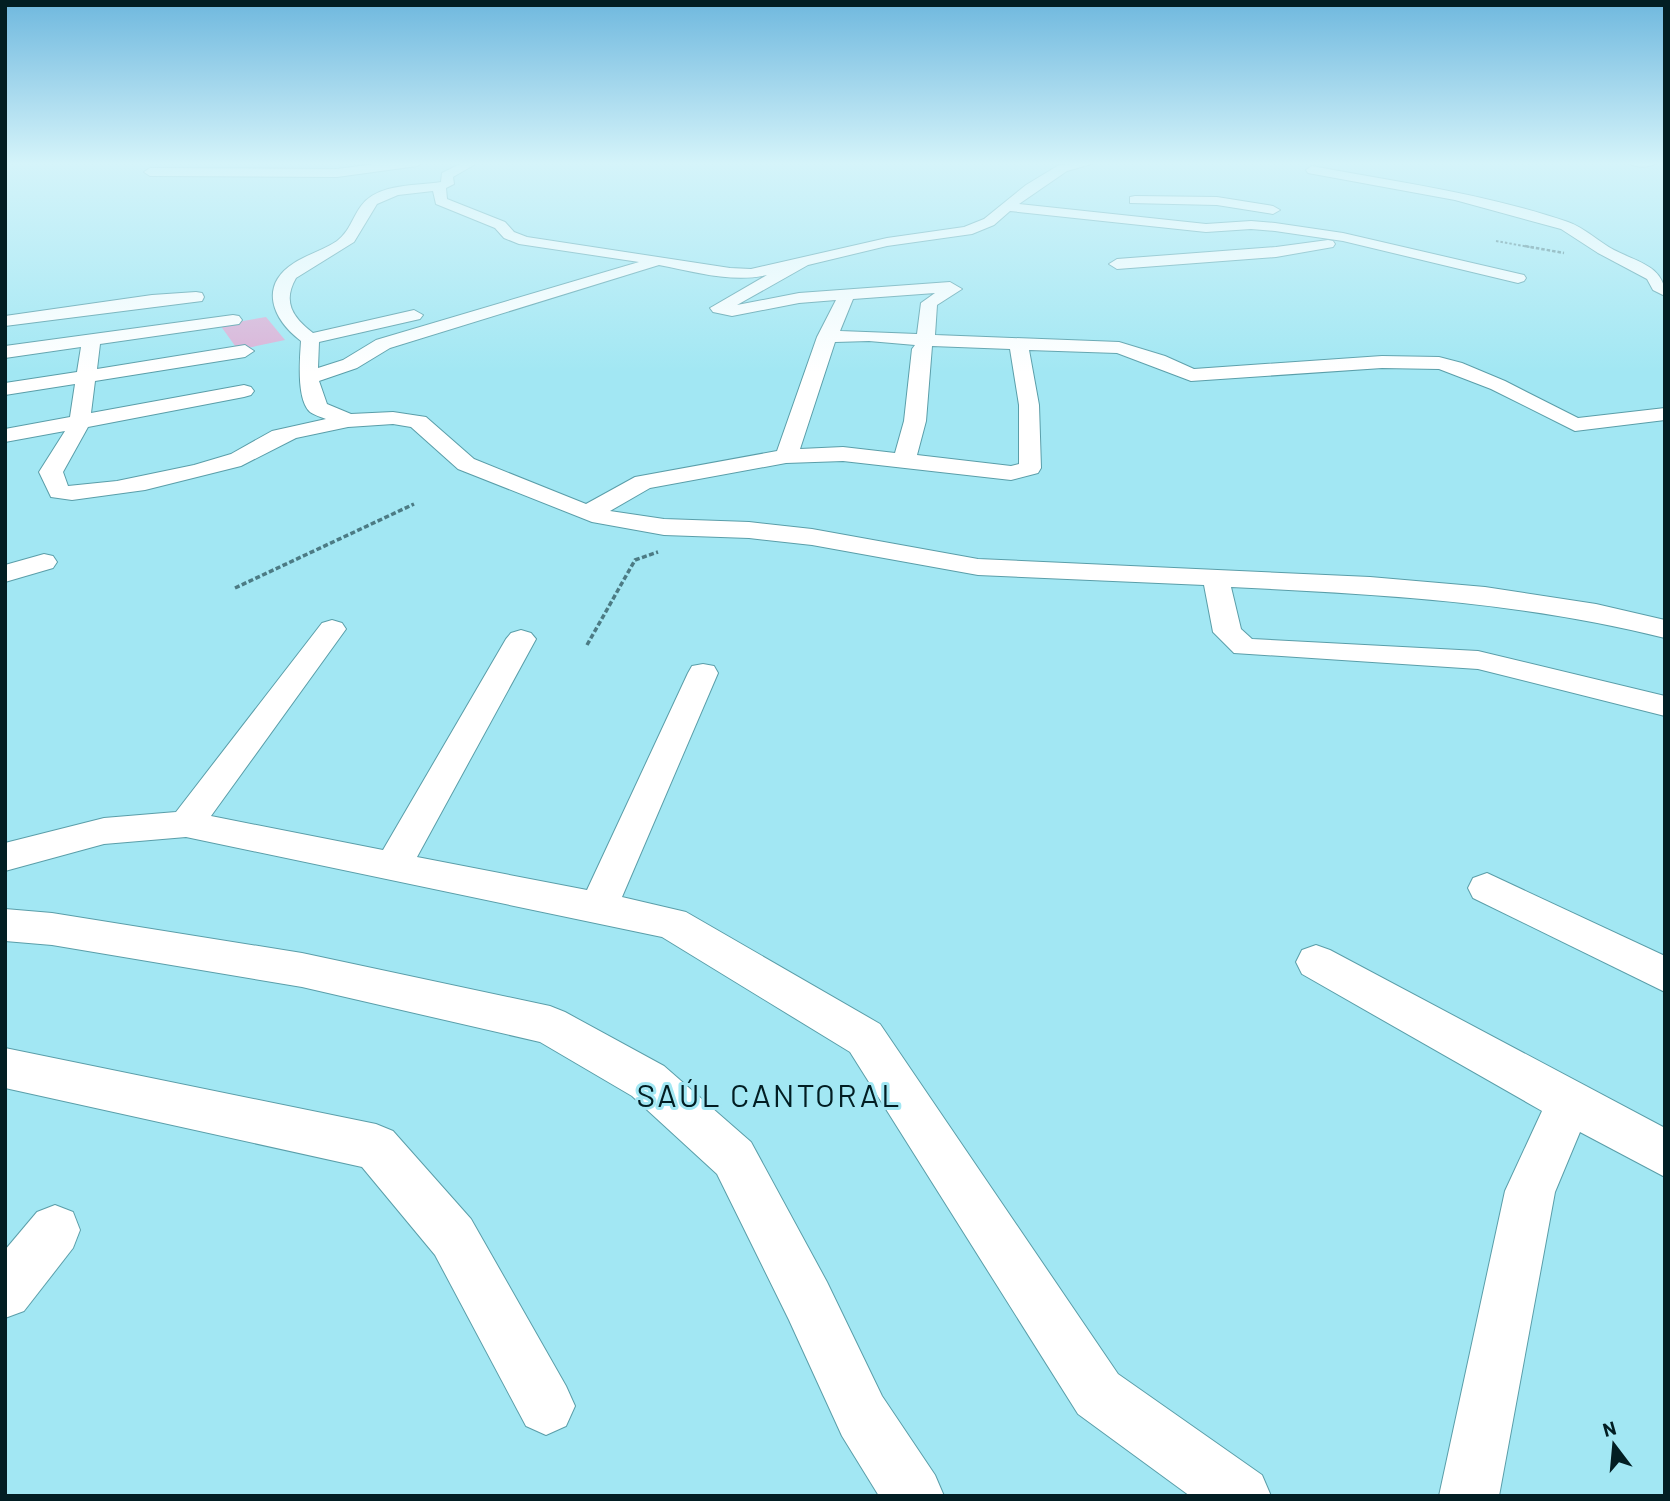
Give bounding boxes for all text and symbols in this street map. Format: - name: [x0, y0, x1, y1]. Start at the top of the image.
- district label: SAÚL CANTORAL: [637, 1075, 901, 1113]
- north arrow: [1579, 1410, 1649, 1480]
- text: N: [1600, 1415, 1618, 1441]

